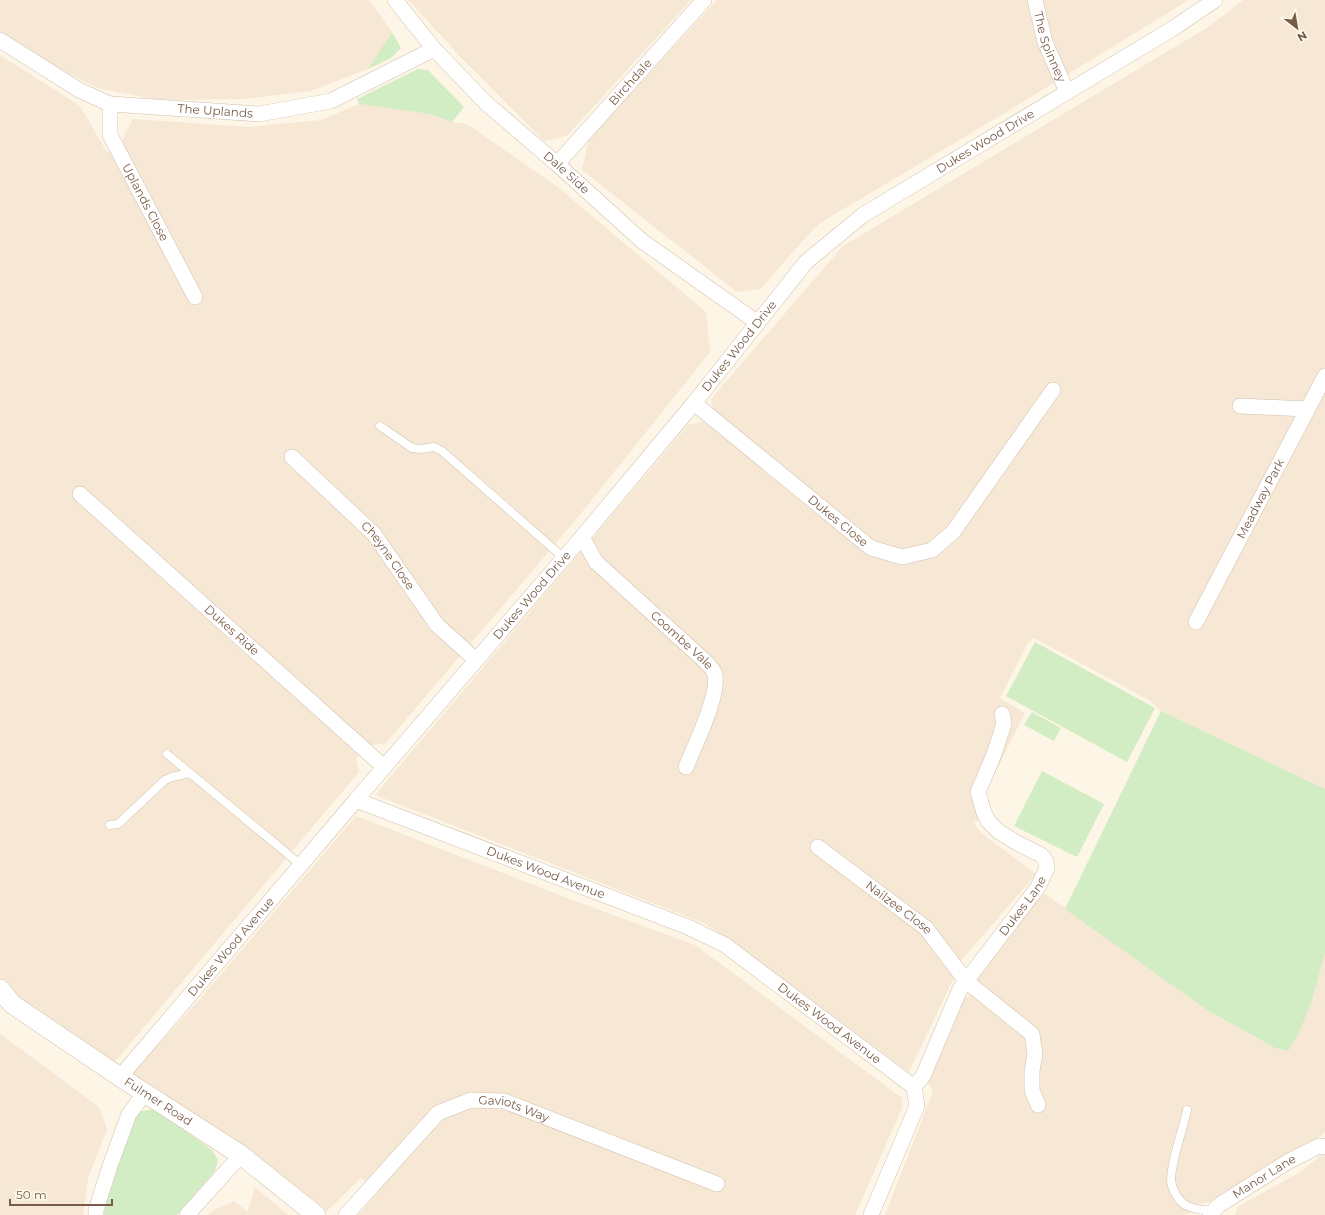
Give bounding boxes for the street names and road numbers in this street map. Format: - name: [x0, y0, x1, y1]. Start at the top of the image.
- street label: The Spinney: [1031, 10, 1070, 85]
- street label: Birchdale: [605, 55, 655, 108]
- street label: The Uplands: [177, 101, 254, 121]
- street label: Dukes Wood Drive: [933, 106, 1037, 176]
- street label: Dale Side: [541, 148, 593, 197]
- street label: Uplands Close: [119, 161, 172, 243]
- street label: Dukes Wood Drive: [698, 297, 779, 394]
- street label: Meadway Park: [1233, 455, 1288, 541]
- street label: Dukes Close: [805, 491, 871, 550]
- street label: Cheyne Close: [358, 518, 418, 592]
- street label: Dukes Wood Drive: [489, 548, 574, 642]
- street label: Dukes Ride: [202, 601, 263, 658]
- street label: Coombe Vale: [648, 607, 717, 672]
- street label: Dukes Wood Avenue: [485, 843, 607, 902]
- street label: Dukes Lane: [995, 873, 1049, 939]
- street label: Nailzee Close: [863, 877, 936, 937]
- street label: Dukes Wood Avenue: [184, 894, 277, 999]
- street label: Dukes Wood Avenue: [775, 979, 884, 1067]
- street label: Fulmer Road: [122, 1074, 195, 1129]
- street label: Gaviots Way: [478, 1092, 552, 1125]
- street label: Manor Lane: [1230, 1151, 1298, 1202]

